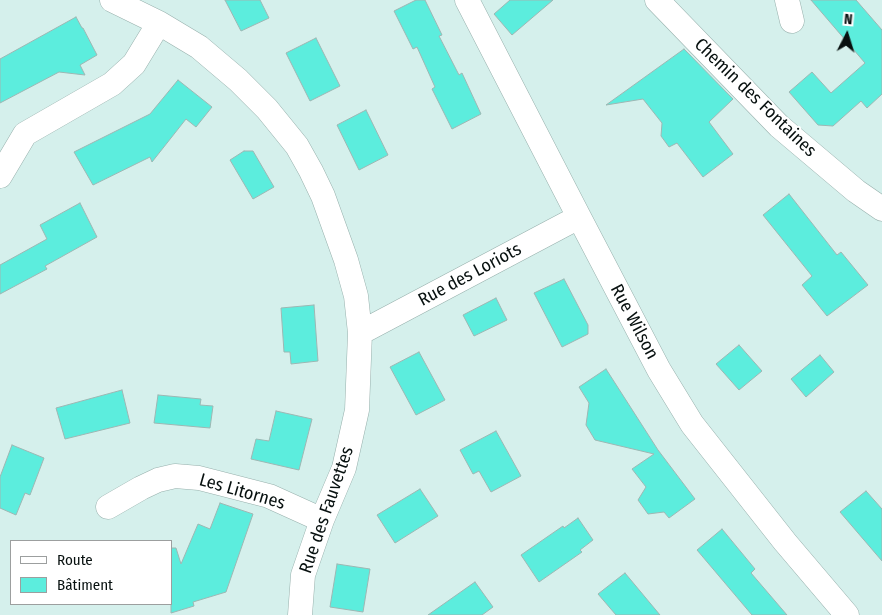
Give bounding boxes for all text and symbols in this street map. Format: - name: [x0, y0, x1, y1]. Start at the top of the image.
- north arrow: [822, 10, 872, 60]
- text: N: [843, 11, 853, 28]
- street label: Chemin des Fontaines: [689, 34, 821, 162]
- street label: Rue des Loriots: [415, 239, 525, 311]
- street label: Rue Wilson: [605, 281, 663, 363]
- street label: Rue des Fauvettes: [295, 444, 359, 576]
- street label: Les Litornes: [197, 469, 287, 515]
- legend: [10, 540, 172, 605]
- text: Route: [57, 551, 93, 569]
- text: Bâtiment: [57, 576, 113, 594]

